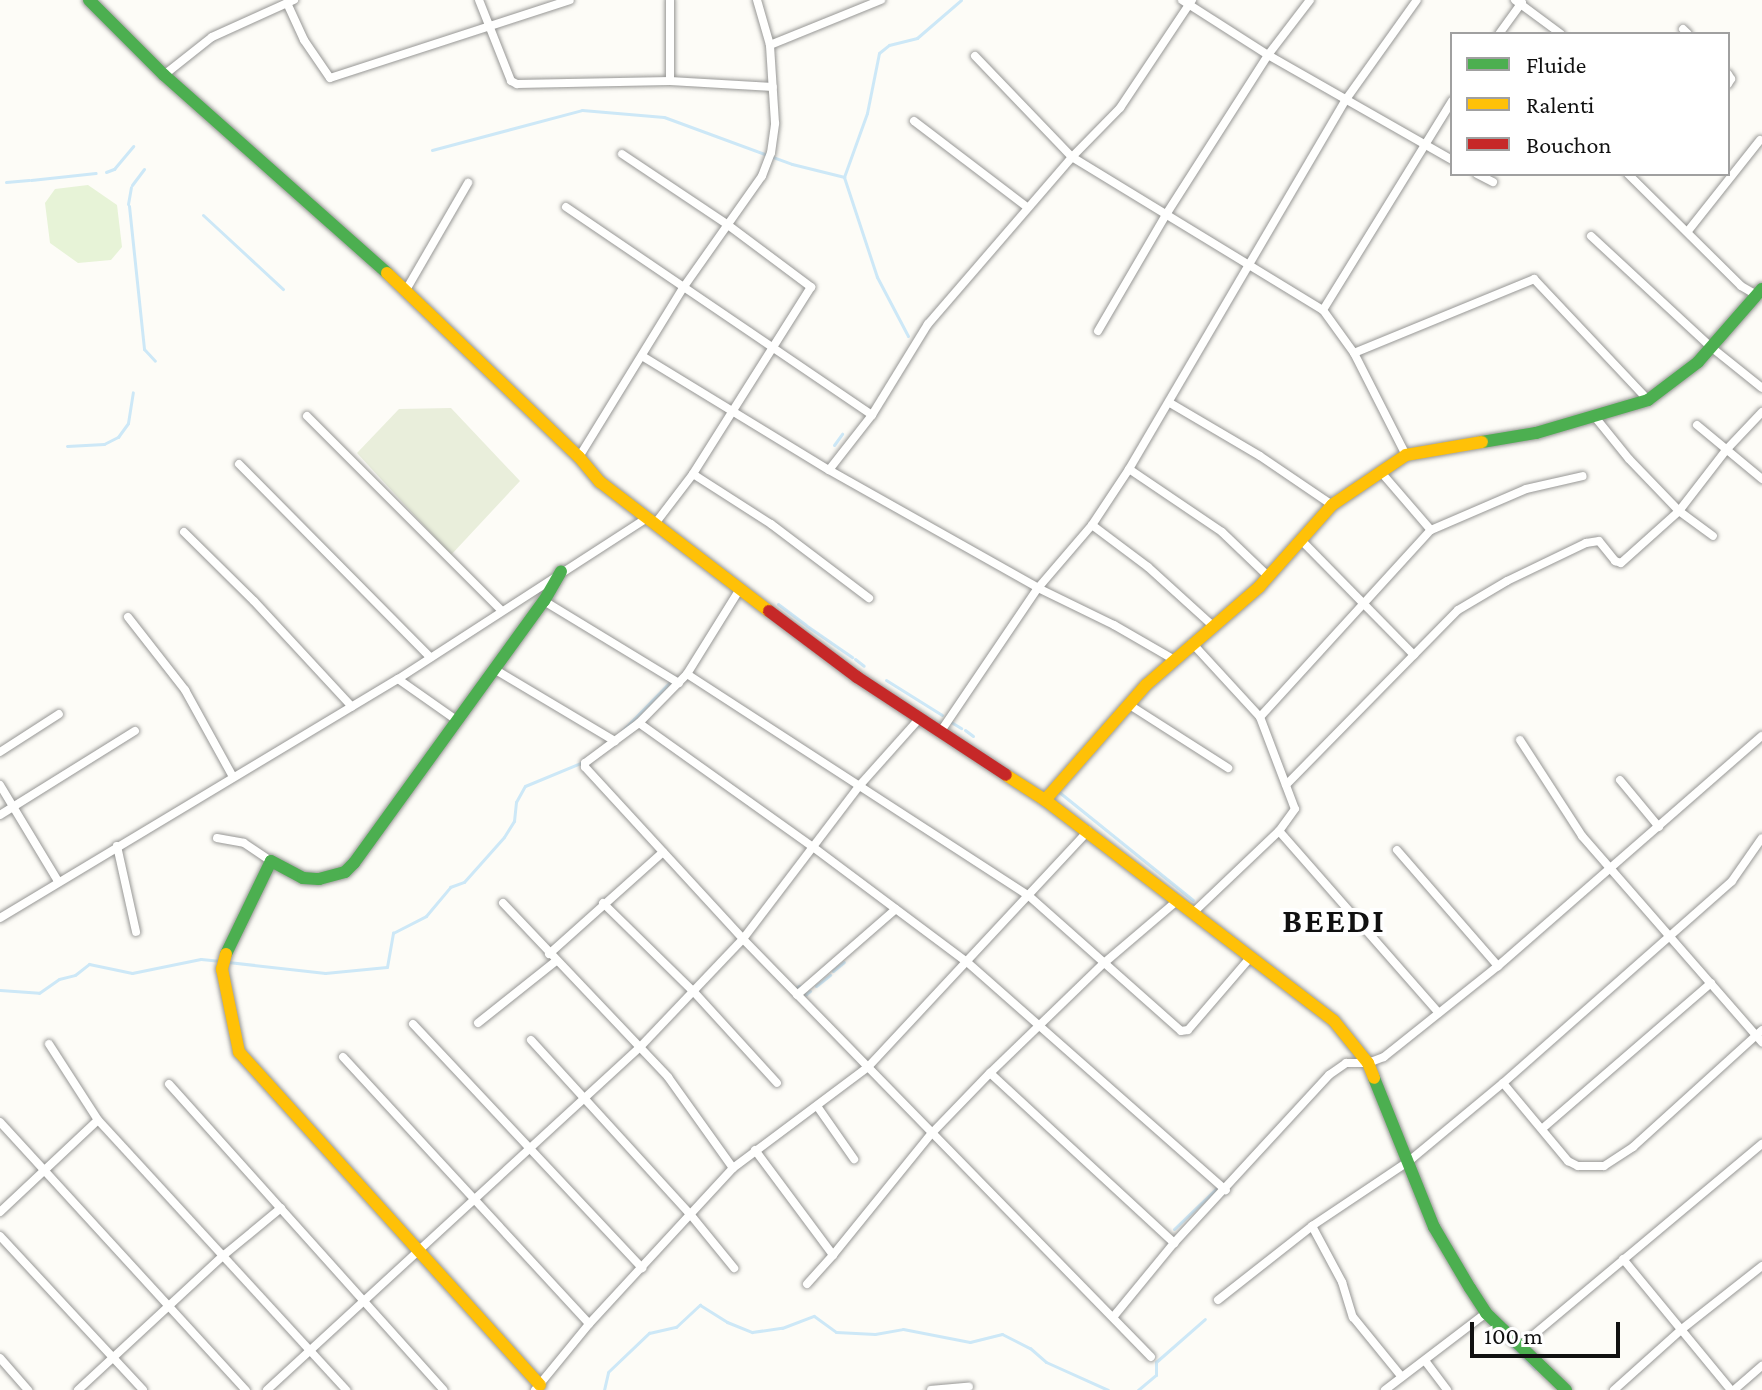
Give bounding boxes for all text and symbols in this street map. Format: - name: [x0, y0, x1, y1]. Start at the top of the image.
- legend: [1450, 32, 1730, 176]
- text: Fluide: [1526, 51, 1586, 78]
- text: Ralenti: [1526, 91, 1594, 118]
- text: Bouchon: [1526, 131, 1611, 158]
- district label: BEEDI: [1282, 901, 1386, 941]
- scale bar: [1474, 1306, 1624, 1356]
- text: 100 m: [1484, 1322, 1543, 1349]

